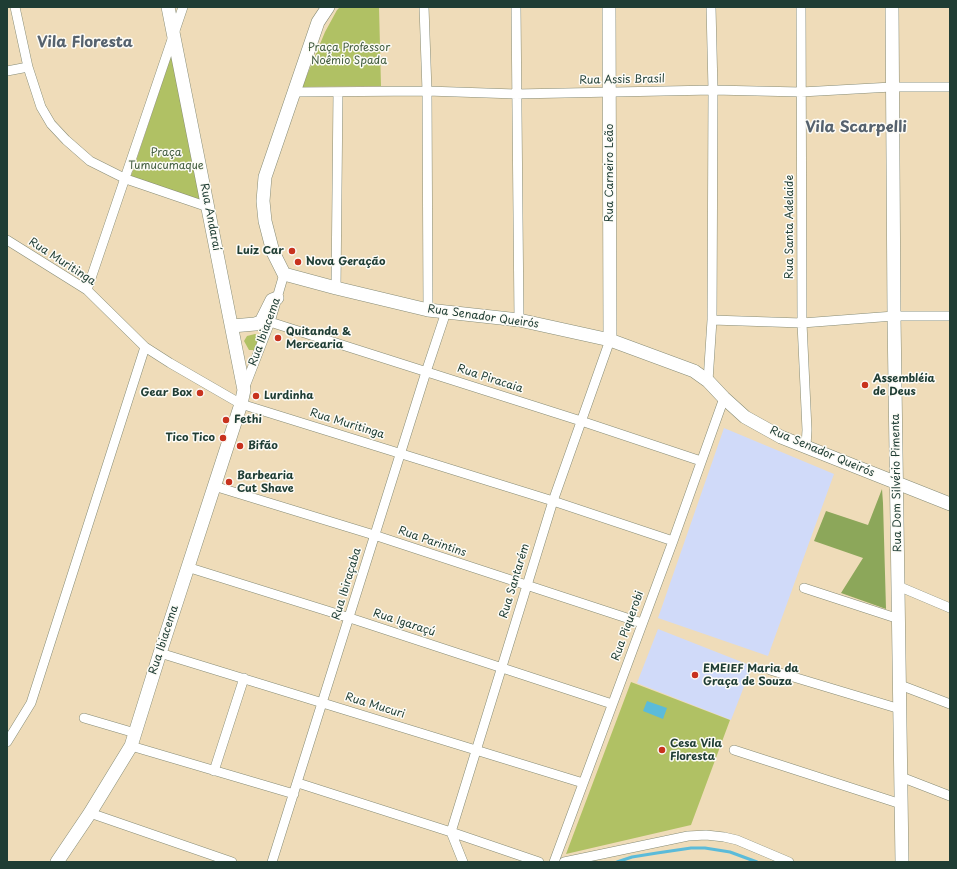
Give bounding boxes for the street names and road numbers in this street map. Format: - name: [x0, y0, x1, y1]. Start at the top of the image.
- street label: Rua Assis Brasil: [579, 73, 665, 87]
- street label: Rua Carneiro Leão: [603, 124, 617, 222]
- street label: Rua Santa Adelaide: [783, 175, 797, 279]
- street label: Rua Andaraí: [197, 182, 223, 252]
- street label: Rua Muritinga: [26, 235, 98, 289]
- street label: Rua Ibiacema: [246, 296, 284, 368]
- street label: Rua Senador Queirós: [426, 303, 540, 331]
- street label: Rua Piracaia: [456, 362, 524, 396]
- street label: Rua Muritinga: [308, 406, 386, 442]
- street label: Rua Dom Silvério Pimenta: [889, 414, 905, 552]
- street label: Rua Senador Queirós: [768, 424, 876, 480]
- street label: Rua Parintins: [396, 524, 468, 560]
- street label: Rua Santarém: [497, 542, 533, 620]
- street label: Rua Ibiraçaba: [330, 546, 364, 622]
- street label: Rua Piquerobi: [609, 589, 647, 663]
- street label: Rua Ibiacema: [147, 604, 181, 676]
- street label: Rua Igaraçú: [371, 607, 437, 639]
- street label: Rua Mucuri: [344, 691, 406, 721]

